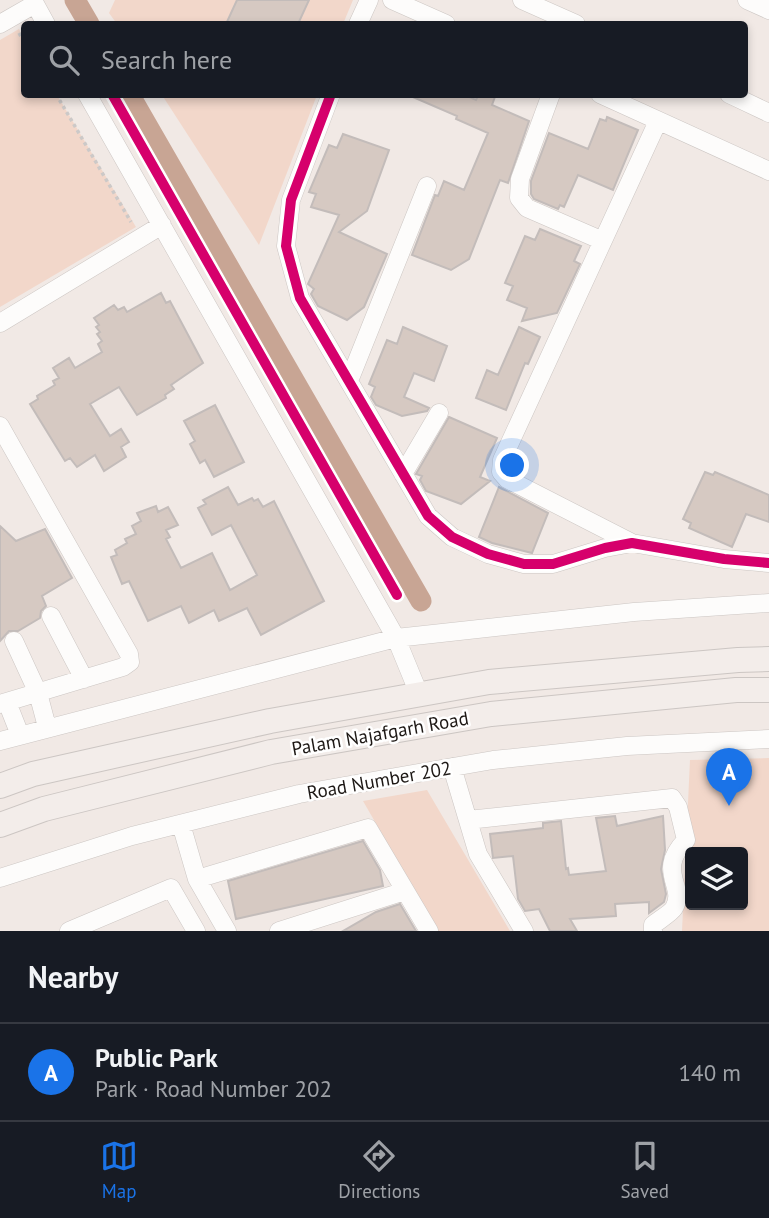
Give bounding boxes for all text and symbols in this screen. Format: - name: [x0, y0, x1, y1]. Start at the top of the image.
- search box: [21, 21, 748, 98]
- icon: search: [45, 41, 83, 79]
- text: Search here: [101, 43, 232, 76]
- your location: [495, 448, 529, 482]
- street label: Palam Najafgarh Road: [290, 706, 470, 760]
- pin: A: [706, 748, 752, 806]
- street label: Road Number 202: [305, 755, 453, 805]
- map controls: [685, 847, 748, 910]
- button: layers: [685, 847, 748, 910]
- text: Nearby: [28, 957, 118, 996]
- text: Public Park: [95, 1041, 218, 1074]
- text: A: [44, 1058, 58, 1087]
- text: 140 m: [679, 1058, 741, 1087]
- text: Park · Road Number 202: [95, 1074, 332, 1103]
- tab: Map: [100, 1137, 138, 1203]
- tab: Directions: [338, 1137, 420, 1203]
- tab: Saved: [621, 1137, 669, 1203]

